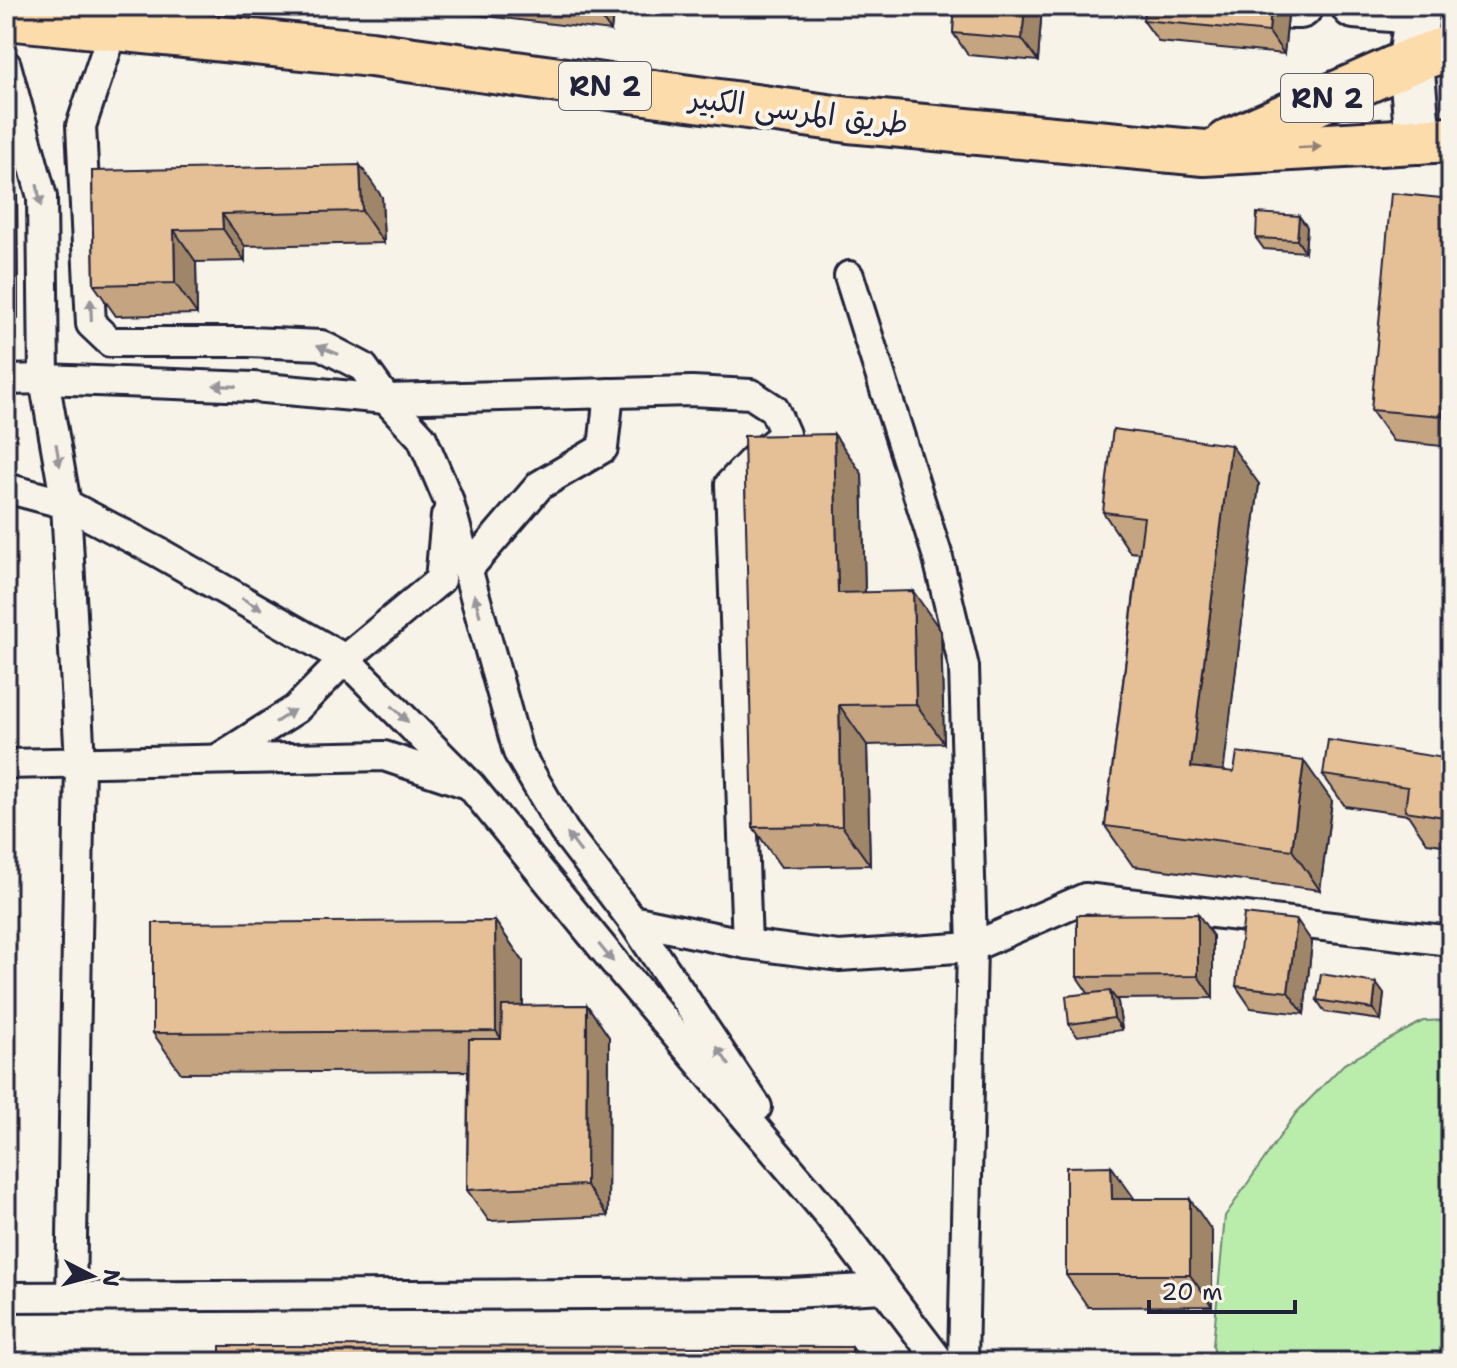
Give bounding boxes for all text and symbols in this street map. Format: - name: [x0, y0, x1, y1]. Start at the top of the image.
- road number: RN 2: [559, 62, 651, 110]
- road number: RN 2: [1281, 74, 1373, 122]
- street label: طريق المرسى الكبير: [684, 76, 911, 144]
- one-way arrow: [1298, 140, 1323, 153]
- one-way arrow: [34, 182, 46, 207]
- one-way arrow: [84, 297, 97, 322]
- one-way arrow: [316, 343, 340, 356]
- one-way arrow: [212, 380, 237, 393]
- one-way arrow: [52, 443, 64, 468]
- one-way arrow: [471, 592, 483, 617]
- one-way arrow: [240, 597, 263, 611]
- one-way arrow: [390, 704, 409, 723]
- one-way arrow: [274, 710, 296, 724]
- one-way arrow: [566, 833, 582, 853]
- one-way arrow: [598, 943, 614, 963]
- one-way arrow: [716, 1045, 731, 1067]
- north arrow: [52, 1236, 132, 1316]
- scale bar: [1149, 1264, 1295, 1314]
- text: N: [96, 1268, 127, 1288]
- text: 20 m: [1161, 1276, 1223, 1308]

